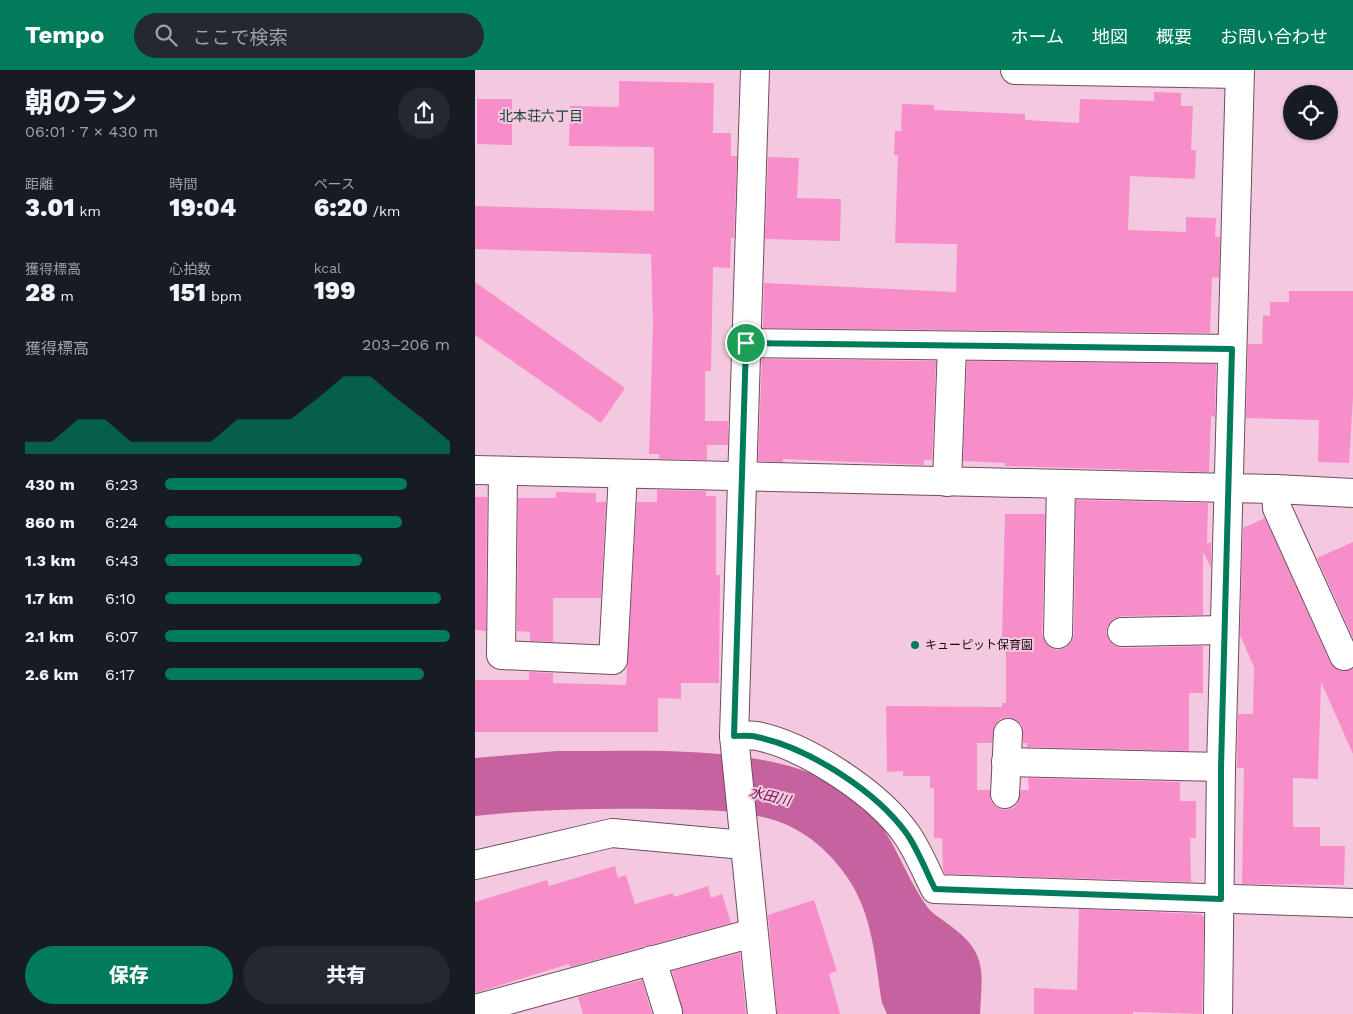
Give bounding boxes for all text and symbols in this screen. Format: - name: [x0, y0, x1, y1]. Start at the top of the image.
- search box: [134, 13, 484, 58]
- text: Tempo: [25, 21, 104, 49]
- icon: search: [152, 21, 180, 49]
- text: ここで検索: [192, 26, 287, 49]
- text: ホーム: [1011, 26, 1064, 47]
- text: 地図: [1092, 26, 1128, 47]
- text: 概要: [1156, 26, 1192, 47]
- text: お問い合わせ: [1220, 26, 1328, 47]
- map controls: [1283, 85, 1338, 140]
- button: locate: [1283, 85, 1338, 140]
- text: 朝のラン: [25, 86, 137, 119]
- button: share: [398, 87, 450, 139]
- district label: 北本荘六丁目: [499, 108, 583, 124]
- text: 06:01 · 7 × 430 m: [25, 122, 158, 141]
- text: 距離: [25, 176, 53, 192]
- text: 時間: [169, 176, 197, 192]
- text: ペース: [314, 176, 355, 192]
- text: 3.01: [25, 193, 75, 222]
- text: 19:04: [169, 193, 236, 222]
- text: 6:20: [314, 193, 368, 222]
- text: km: [75, 203, 101, 219]
- text: /km: [368, 203, 400, 219]
- text: kcal: [314, 260, 341, 276]
- text: 獲得標高: [25, 261, 81, 277]
- text: 心拍数: [169, 261, 211, 277]
- text: 199: [314, 276, 356, 305]
- text: 28: [25, 278, 56, 307]
- text: 151: [169, 278, 206, 307]
- text: m: [56, 288, 74, 304]
- text: bpm: [206, 288, 242, 304]
- pin: [725, 322, 767, 364]
- icon: arrive: [732, 329, 760, 357]
- text: 203–206 m: [362, 335, 450, 354]
- text: 獲得標高: [25, 339, 89, 358]
- text: 430 m: [25, 475, 75, 494]
- text: 6:23: [105, 475, 138, 494]
- text: 860 m: [25, 513, 75, 532]
- text: 6:24: [105, 513, 138, 532]
- text: 1.3 km: [25, 551, 76, 570]
- text: 6:43: [105, 551, 139, 570]
- text: 1.7 km: [25, 589, 74, 608]
- text: 6:10: [105, 589, 136, 608]
- text: 2.1 km: [25, 627, 74, 646]
- text: 6:07: [105, 627, 138, 646]
- place label: キューピット保育園: [925, 638, 1033, 652]
- marker: キューピット保育園: [909, 639, 921, 651]
- text: 2.6 km: [25, 665, 79, 684]
- text: 6:17: [105, 665, 135, 684]
- water label: 水田川: [748, 783, 794, 809]
- button: 保存: [25, 946, 233, 1004]
- button: 共有: [243, 946, 450, 1004]

